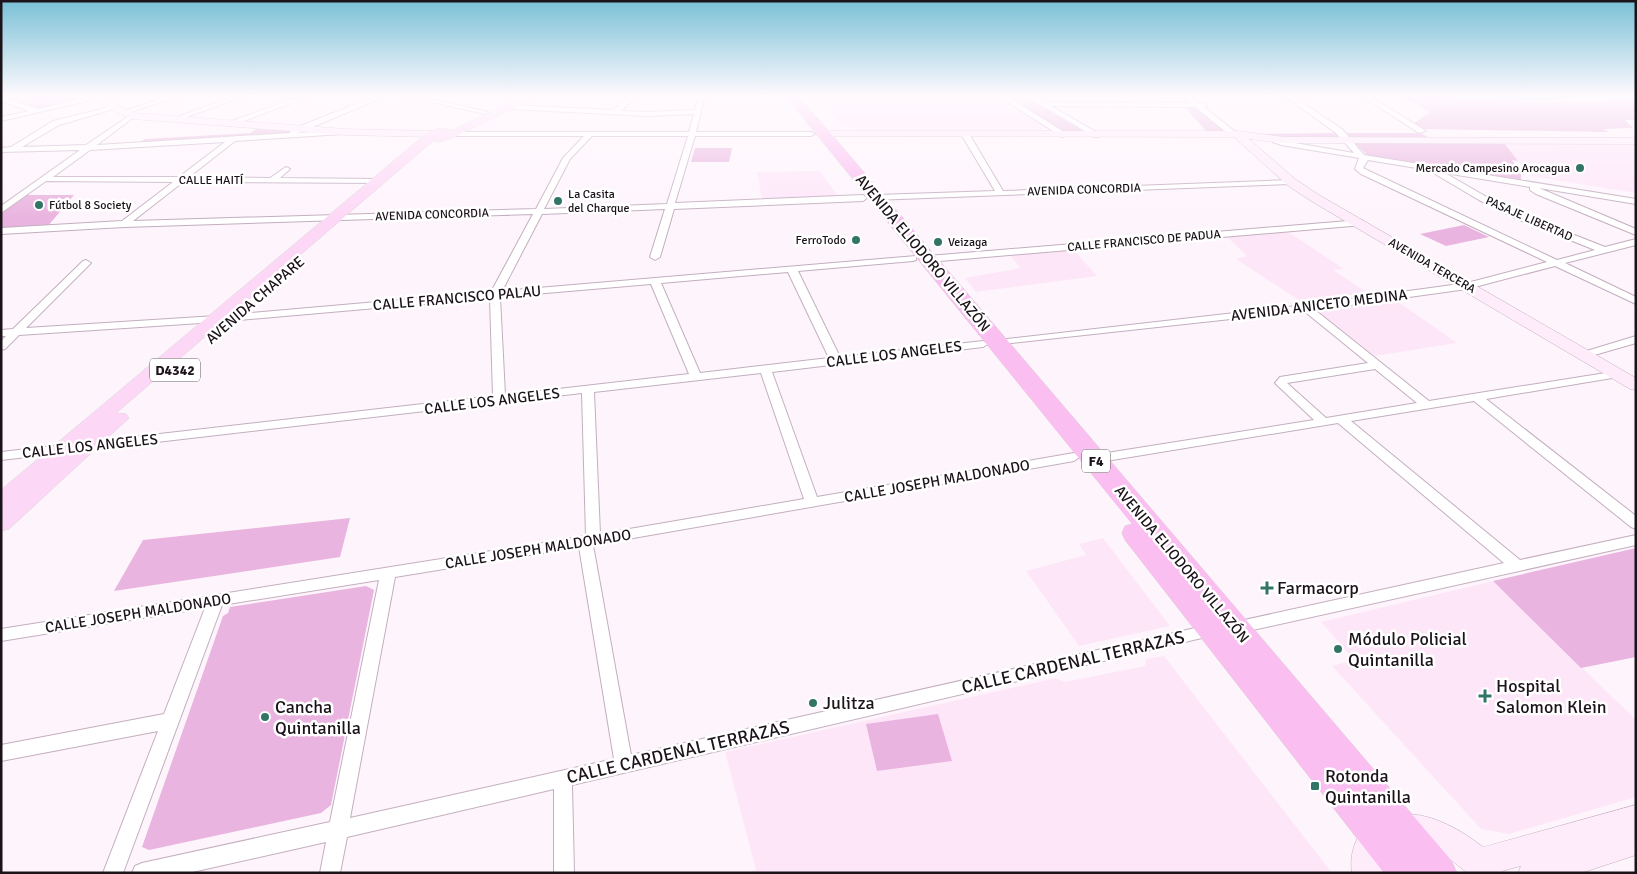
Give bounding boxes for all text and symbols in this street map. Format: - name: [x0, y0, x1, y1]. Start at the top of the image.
- place label: Mercado Campesino Arocagua: [1416, 161, 1570, 176]
- marker: Mercado Campesino Arocagua: [1574, 162, 1586, 174]
- street label: AVENIDA ELIODORO VILLAZÓN: [852, 170, 995, 335]
- street label: CALLE HAITÍ: [179, 173, 244, 188]
- street label: AVENIDA CONCORDIA: [1027, 180, 1142, 199]
- place label: La Casita del Charque: [568, 187, 630, 216]
- street label: PASAJE LIBERTAD: [1483, 193, 1575, 245]
- marker: La Casita del Charque: [552, 195, 564, 207]
- place label: Fútbol 8 Society: [49, 198, 132, 213]
- marker: Fútbol 8 Society: [33, 199, 45, 211]
- street label: AVENIDA CONCORDIA: [375, 205, 490, 224]
- street label: CALLE FRANCISCO DE PADUA: [1067, 227, 1222, 255]
- place label: FerroTodo: [795, 233, 846, 248]
- marker: FerroTodo: [850, 234, 862, 246]
- place label: Veizaga: [948, 235, 987, 250]
- street label: AVENIDA TERCERA: [1386, 235, 1479, 297]
- marker: Veizaga: [932, 236, 944, 248]
- street label: AVENIDA CHAPARE: [202, 252, 308, 348]
- street label: CALLE FRANCISCO PALAU: [372, 282, 542, 314]
- street label: AVENIDA ANICETO MEDINA: [1230, 285, 1408, 325]
- street label: CALLE LOS ANGELES: [825, 337, 963, 371]
- road number: D4342: [150, 358, 200, 382]
- street label: CALLE LOS ANGELES: [423, 384, 561, 418]
- street label: CALLE LOS ANGELES: [21, 430, 159, 462]
- road number: F4: [1082, 450, 1110, 472]
- street label: CALLE JOSEPH MALDONADO: [843, 456, 1031, 506]
- street label: AVENIDA ELIODORO VILLAZÓN: [1111, 481, 1254, 646]
- street label: CALLE JOSEPH MALDONADO: [444, 525, 632, 573]
- place label: Farmacorp: [1277, 577, 1359, 599]
- marker: Farmacorp: [1261, 582, 1273, 594]
- street label: CALLE JOSEPH MALDONADO: [44, 589, 232, 637]
- street label: CALLE CARDENAL TERRAZAS: [959, 626, 1187, 698]
- place label: Módulo Policial Quintanilla: [1348, 628, 1467, 671]
- marker: Módulo Policial Quintanilla: [1332, 643, 1344, 655]
- place label: Hospital Salomon Klein: [1496, 675, 1607, 718]
- marker: Hospital Salomon Klein: [1478, 689, 1492, 703]
- place label: Julitza: [823, 692, 875, 714]
- place label: Cancha Quintanilla: [275, 696, 361, 739]
- marker: Julitza: [807, 697, 819, 709]
- marker: Cancha Quintanilla: [259, 711, 271, 723]
- street label: CALLE CARDENAL TERRAZAS: [564, 716, 792, 788]
- place label: Rotonda Quintanilla: [1325, 765, 1411, 808]
- marker: Rotonda Quintanilla: [1309, 780, 1321, 792]

